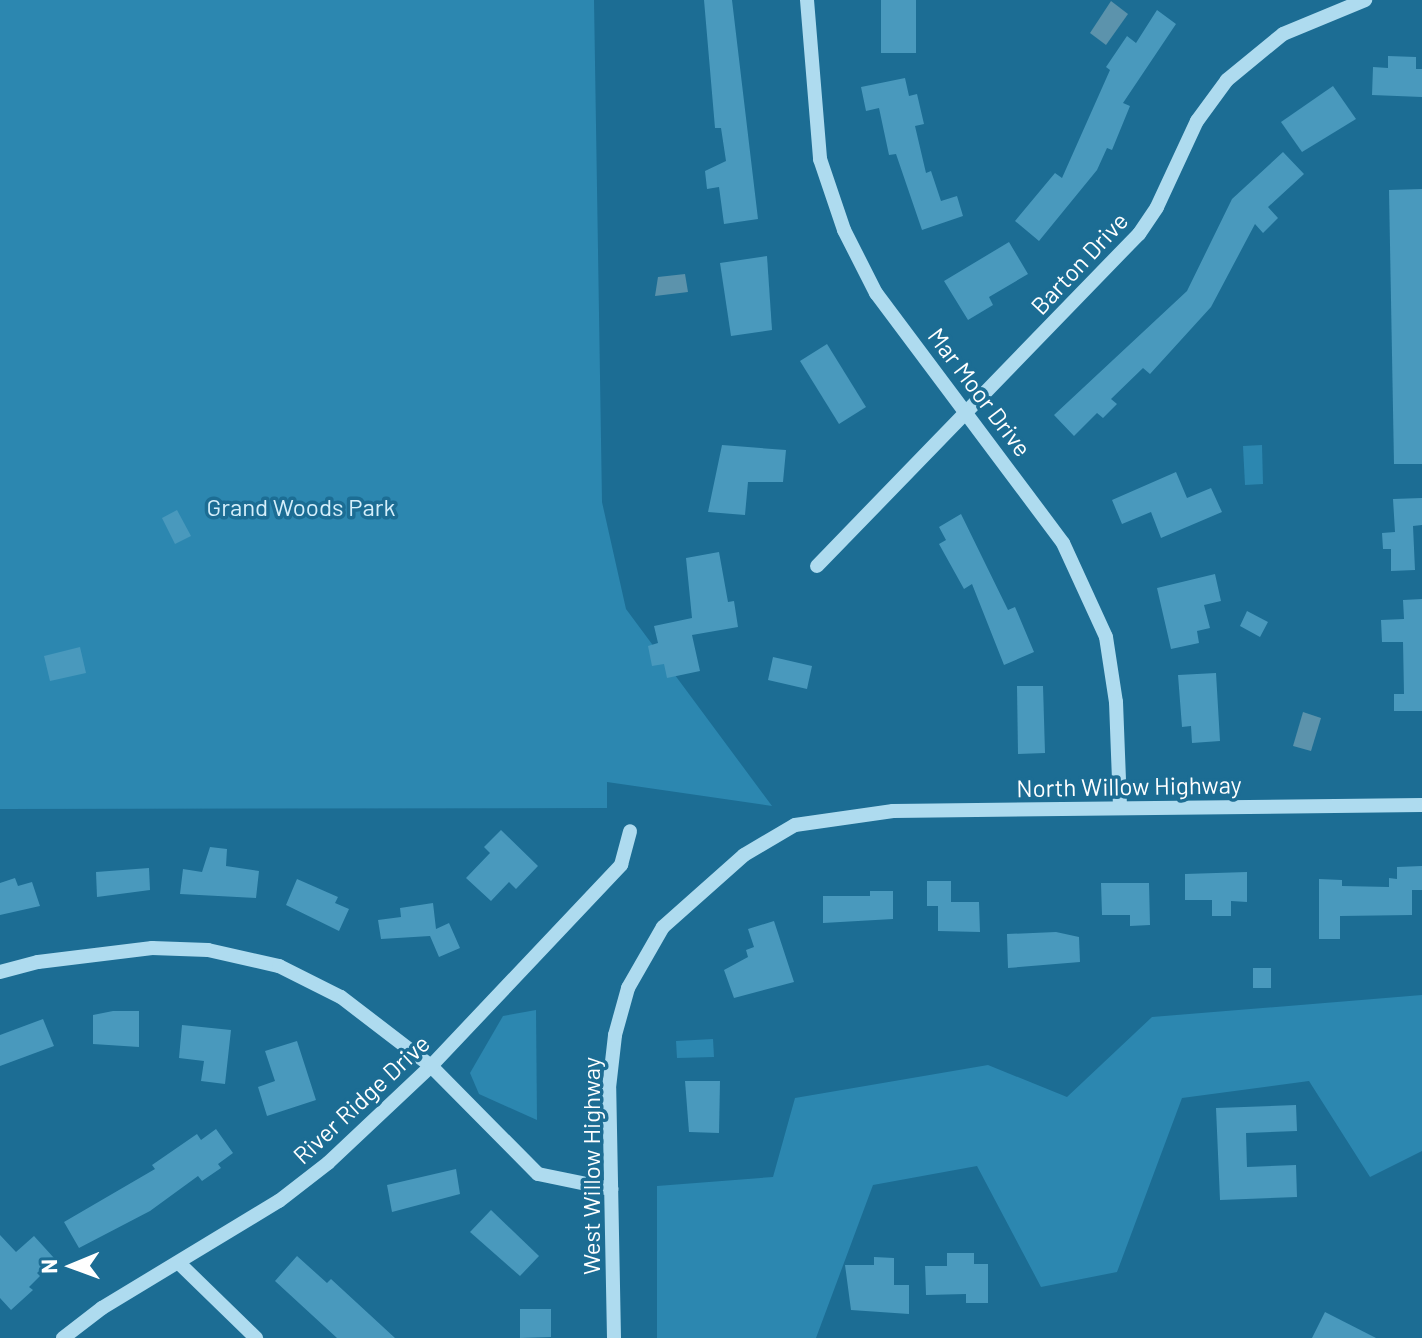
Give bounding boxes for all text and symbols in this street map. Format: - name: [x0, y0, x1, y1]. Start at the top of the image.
- street label: Barton Drive: [1025, 206, 1133, 320]
- street label: Mar Moor Drive: [922, 322, 1038, 462]
- park label: Grand Woods Park: [207, 493, 395, 521]
- street label: North Willow Highway: [1016, 770, 1242, 802]
- street label: River Ridge Drive: [287, 1028, 435, 1170]
- street label: West Willow Highway: [577, 1057, 605, 1275]
- north arrow: [32, 1226, 112, 1306]
- text: N: [35, 1259, 61, 1274]

